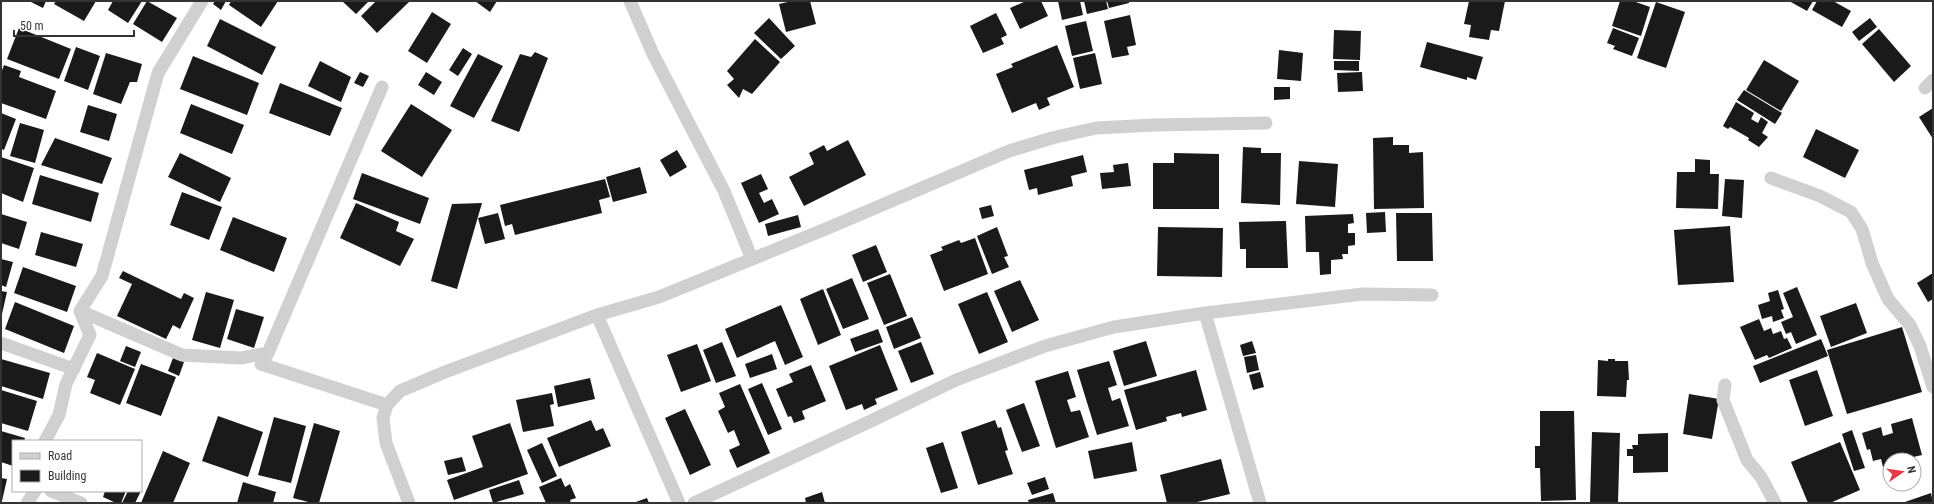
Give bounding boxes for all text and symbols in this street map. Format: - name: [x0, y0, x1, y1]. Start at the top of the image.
- scale bar: [14, 12, 134, 38]
- text: 50 m: [20, 19, 44, 33]
- legend: [12, 440, 142, 492]
- text: Road: [48, 449, 72, 463]
- north arrow: [1882, 452, 1922, 492]
- text: N: [1904, 465, 1918, 475]
- text: Building: [48, 469, 86, 483]

